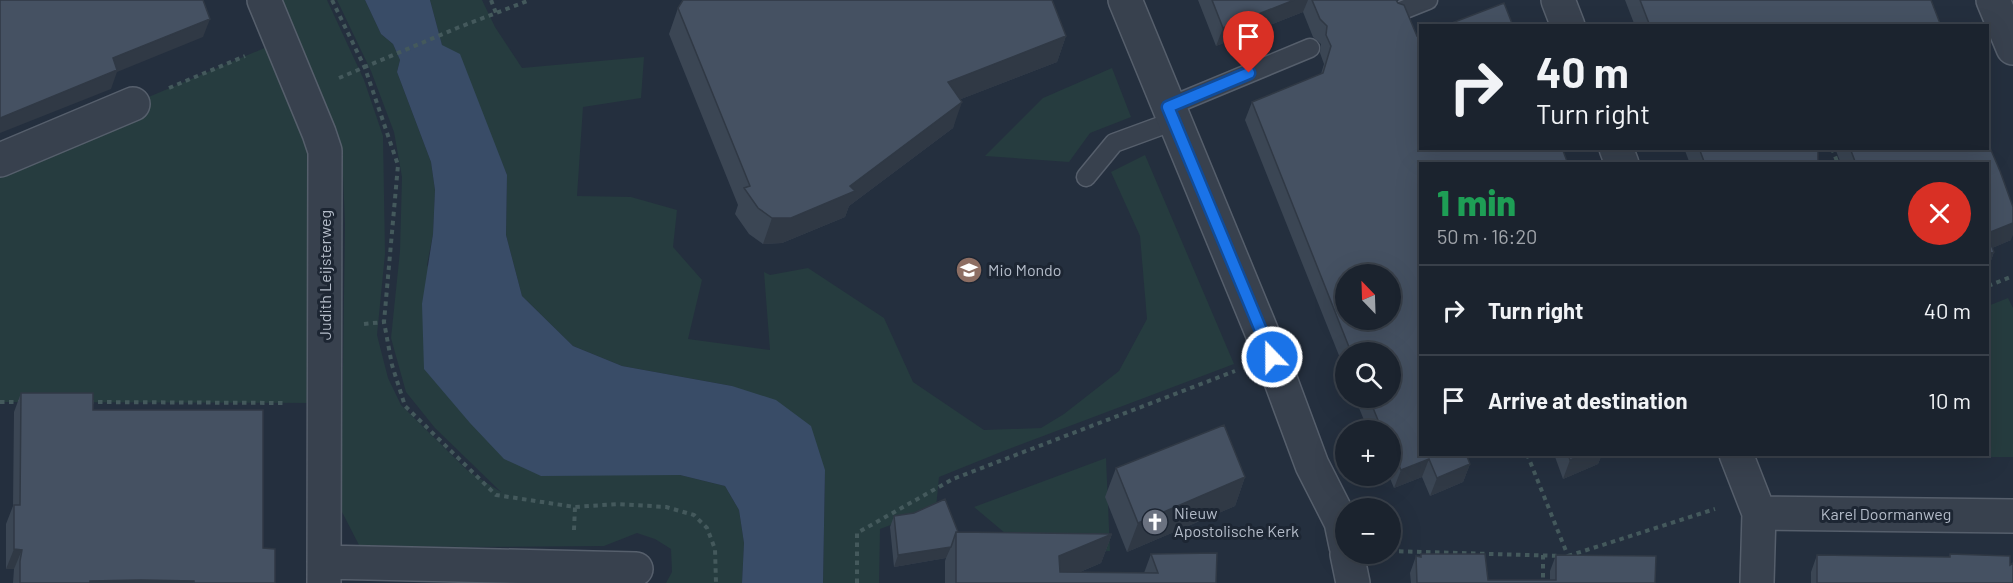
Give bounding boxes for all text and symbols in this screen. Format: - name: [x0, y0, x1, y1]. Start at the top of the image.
- pin: [1223, 11, 1274, 73]
- icon: arrive: [1232, 20, 1265, 53]
- text: 40 m: [1536, 46, 1629, 96]
- icon: right: [1437, 48, 1515, 126]
- text: Turn right: [1536, 97, 1650, 129]
- text: 1 min: [1437, 180, 1516, 223]
- button: close: [1908, 182, 1971, 245]
- street label: Judith Leijsterweg: [315, 210, 334, 340]
- text: 50 m · 16:20: [1437, 224, 1537, 248]
- school or university icon: Mio Mondo: [954, 255, 984, 285]
- place label: Mio Mondo: [988, 260, 1062, 279]
- north arrow: [1335, 264, 1401, 330]
- map controls: [1335, 264, 1401, 564]
- icon: right: [1437, 294, 1470, 327]
- text: Turn right: [1488, 297, 1583, 323]
- text: 40 m: [1924, 297, 1971, 323]
- position arrow: [1240, 325, 1304, 389]
- button: search: [1335, 342, 1401, 408]
- icon: arrive: [1437, 384, 1470, 417]
- text: Arrive at destination: [1488, 387, 1687, 413]
- text: 10 m: [1928, 387, 1971, 413]
- button: +: [1335, 420, 1401, 486]
- button: −: [1335, 498, 1401, 564]
- place label: Nieuw Apostolische Kerk: [1174, 503, 1299, 540]
- street label: Karel Doormanweg: [1821, 504, 1951, 523]
- church icon: Nieuw Apostolische Kerk: [1140, 507, 1170, 537]

